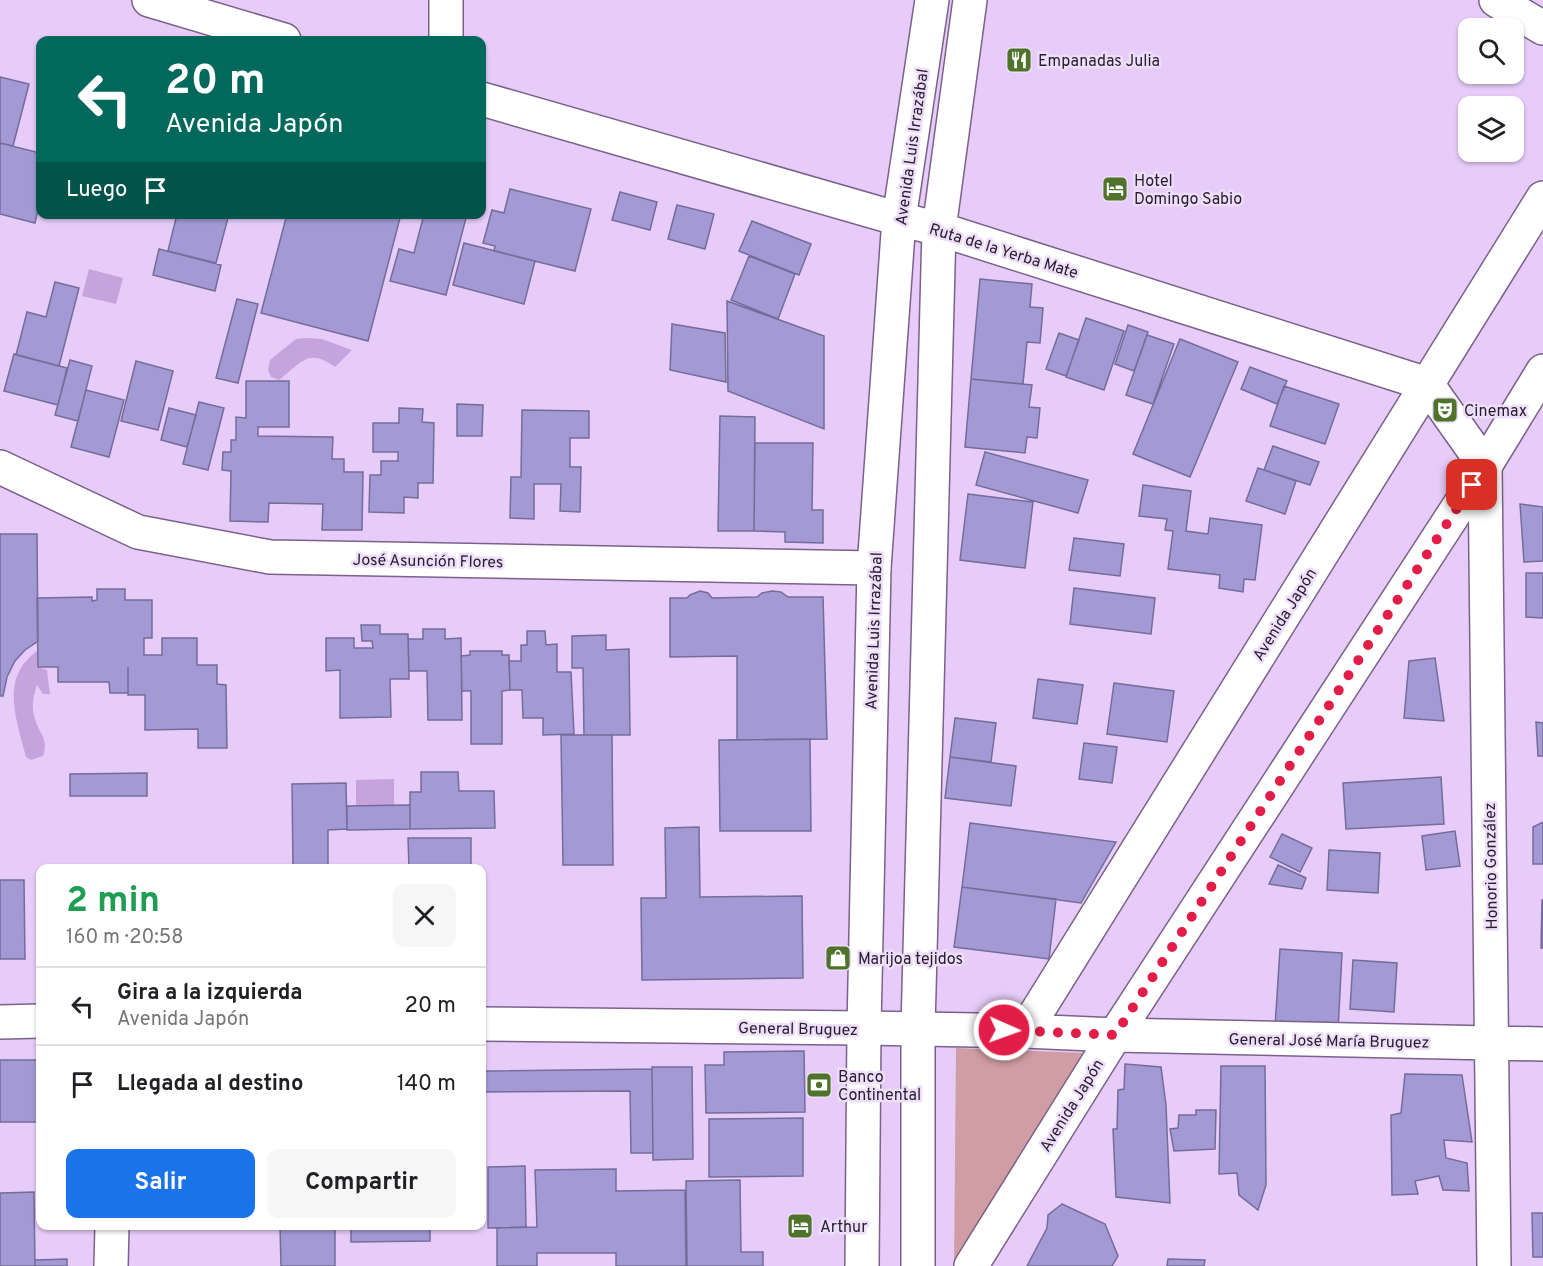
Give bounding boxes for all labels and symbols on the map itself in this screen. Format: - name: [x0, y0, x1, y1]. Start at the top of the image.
- restaurant icon: Empanadas Julia: [1004, 45, 1034, 75]
- place label: Empanadas Julia: [1038, 52, 1160, 72]
- street label: Avenida Luis Irrazábal: [892, 68, 934, 227]
- place label: Hotel Domingo Sabio: [1134, 172, 1242, 210]
- hotel icon: Hotel Domingo Sabio: [1100, 174, 1130, 204]
- street label: Ruta de la Yerba Mate: [927, 220, 1080, 284]
- theatre icon: Cinemax: [1430, 395, 1460, 425]
- place label: Cinemax: [1464, 402, 1527, 422]
- pin: [1446, 459, 1497, 510]
- street label: José Asunción Flores: [352, 551, 503, 573]
- street label: Avenida Luis Irrazábal: [862, 552, 888, 710]
- street label: Avenida Japón: [1249, 565, 1322, 665]
- street label: Honorio González: [1481, 802, 1503, 930]
- shop icon: Marijoa tejidos: [823, 943, 853, 973]
- place label: Marijoa tejidos: [858, 950, 963, 970]
- position arrow: [972, 998, 1036, 1062]
- street label: General Bruguez: [738, 1019, 858, 1041]
- street label: General José María Bruguez: [1228, 1030, 1429, 1054]
- street label: Avenida Japón: [1036, 1056, 1109, 1156]
- place label: Banco Continental: [838, 1068, 921, 1106]
- bank icon: Banco Continental: [804, 1070, 834, 1100]
- hotel icon: Arthur: [785, 1211, 815, 1241]
- place label: Arthur: [820, 1218, 867, 1238]

